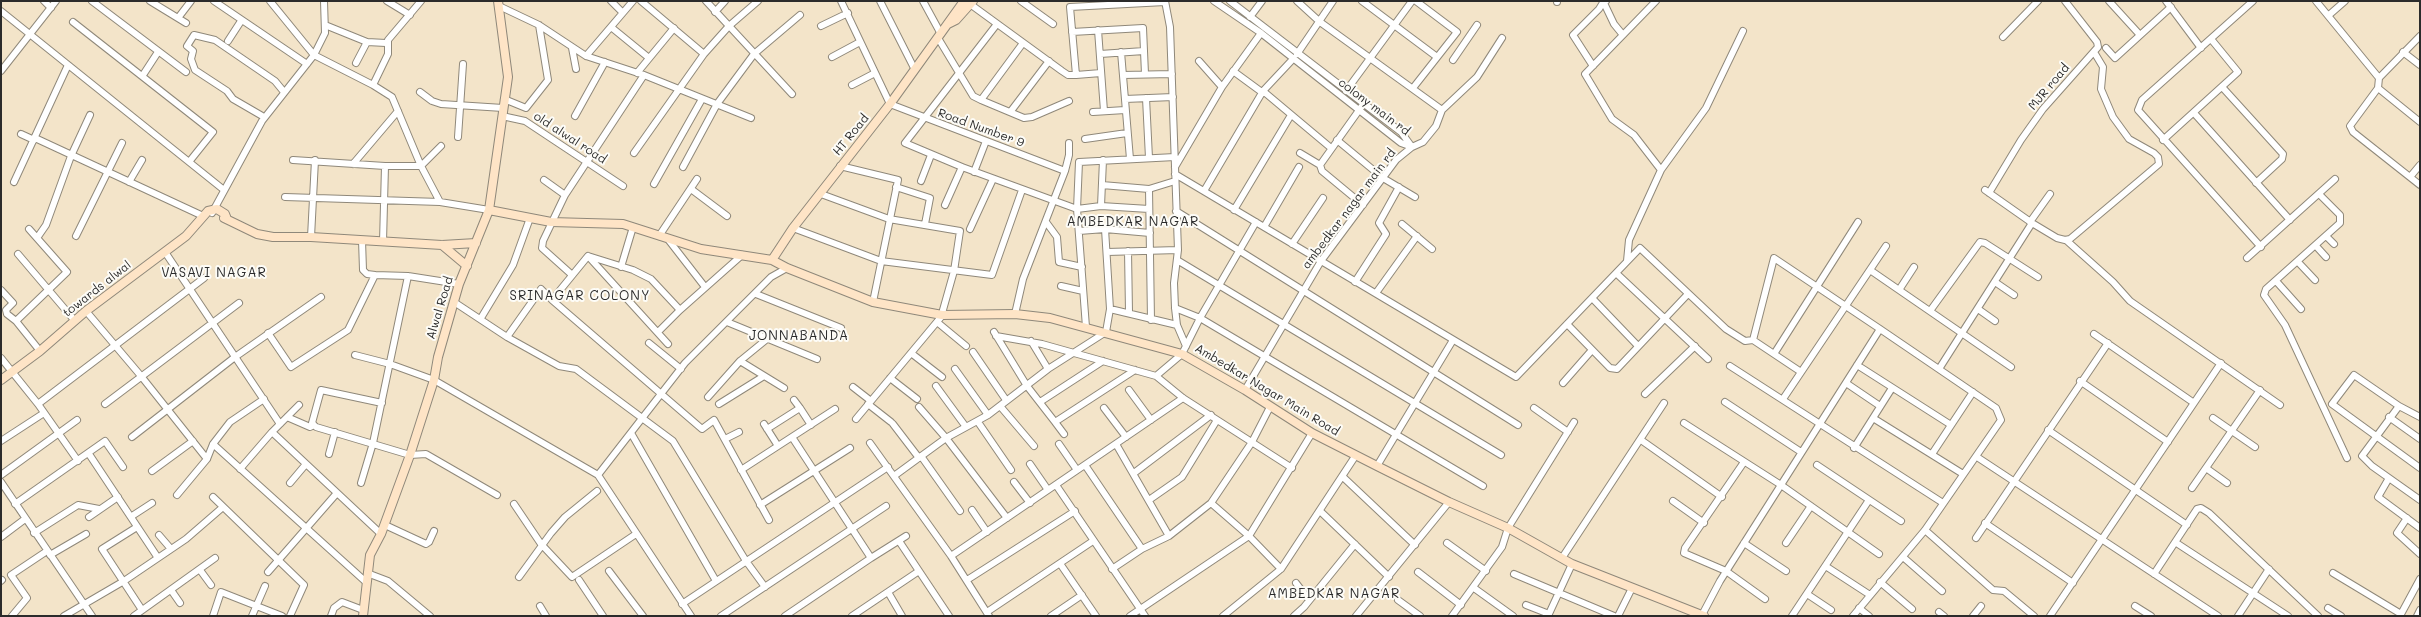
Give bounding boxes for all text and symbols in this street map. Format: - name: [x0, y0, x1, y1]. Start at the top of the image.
- street label: MJR road: [2026, 61, 2072, 113]
- street label: colony main rd: [1335, 75, 1413, 139]
- street label: Road Number 9: [936, 106, 1026, 150]
- street label: old alwal road: [531, 109, 609, 167]
- street label: HT Road: [830, 111, 872, 159]
- street label: ambedkar nagar main rd: [1299, 146, 1399, 272]
- district label: AMBEDKAR NAGAR: [1067, 214, 1199, 230]
- street label: towards alwal: [60, 258, 134, 320]
- district label: VASAVI NAGAR: [161, 265, 267, 281]
- street label: Alwal Road: [424, 275, 456, 341]
- district label: SRINAGAR COLONY: [510, 288, 650, 304]
- district label: JONNABANDA: [749, 328, 849, 344]
- street label: Ambedkar Nagar Main Road: [1192, 341, 1342, 439]
- district label: AMBEDKAR NAGAR: [1268, 586, 1400, 602]

